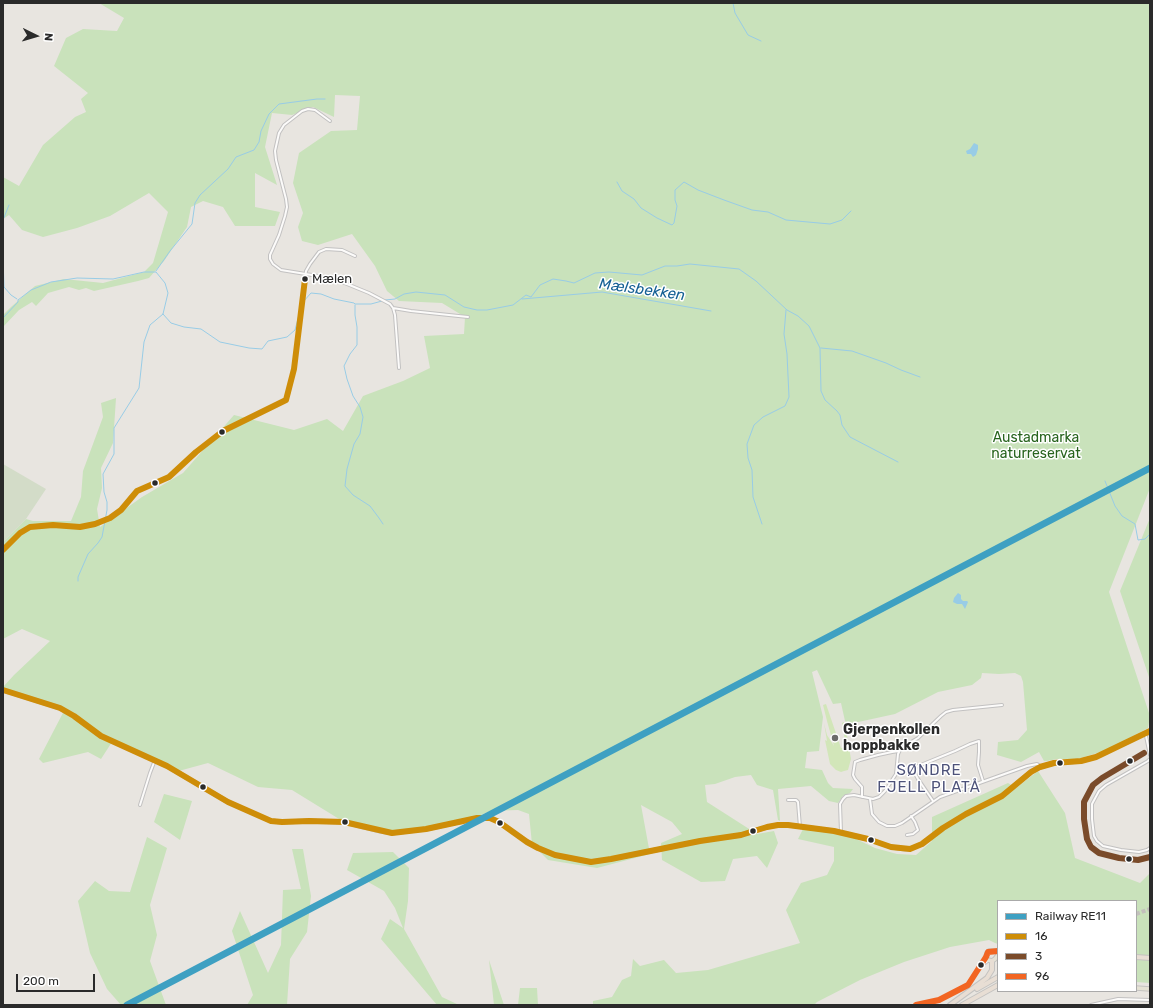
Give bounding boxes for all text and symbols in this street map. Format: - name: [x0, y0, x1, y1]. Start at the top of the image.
- north arrow: [16, 16, 56, 56]
- text: N: [42, 33, 55, 42]
- place label: Mælen: [312, 271, 352, 287]
- marker: Mælen: [300, 274, 310, 284]
- water label: Mælsbekken: [598, 275, 686, 305]
- unlabelled marker: [217, 427, 227, 437]
- park label: Austadmarka naturreservat: [991, 430, 1081, 462]
- unlabelled marker: [150, 478, 160, 488]
- place label: Gjerpenkollen hoppbakke: [843, 722, 940, 754]
- marker: Gjerpenkollen hoppbakke: [830, 733, 840, 743]
- unlabelled marker: [1125, 756, 1135, 766]
- unlabelled marker: [1055, 758, 1065, 768]
- district label: SØNDRE FJELL PLATÅ: [877, 762, 981, 797]
- unlabelled marker: [198, 782, 208, 792]
- unlabelled marker: [340, 817, 350, 827]
- unlabelled marker: [495, 818, 505, 828]
- unlabelled marker: [748, 826, 758, 836]
- unlabelled marker: [866, 835, 876, 845]
- unlabelled marker: [1124, 854, 1134, 864]
- legend: [997, 900, 1137, 992]
- text: Railway RE11: [1035, 909, 1106, 923]
- text: 16: [1035, 929, 1047, 943]
- text: 3: [1035, 949, 1042, 963]
- unlabelled marker: [976, 960, 986, 970]
- scale bar: [18, 966, 97, 992]
- text: 96: [1035, 969, 1049, 983]
- text: 200 m: [23, 974, 59, 988]

